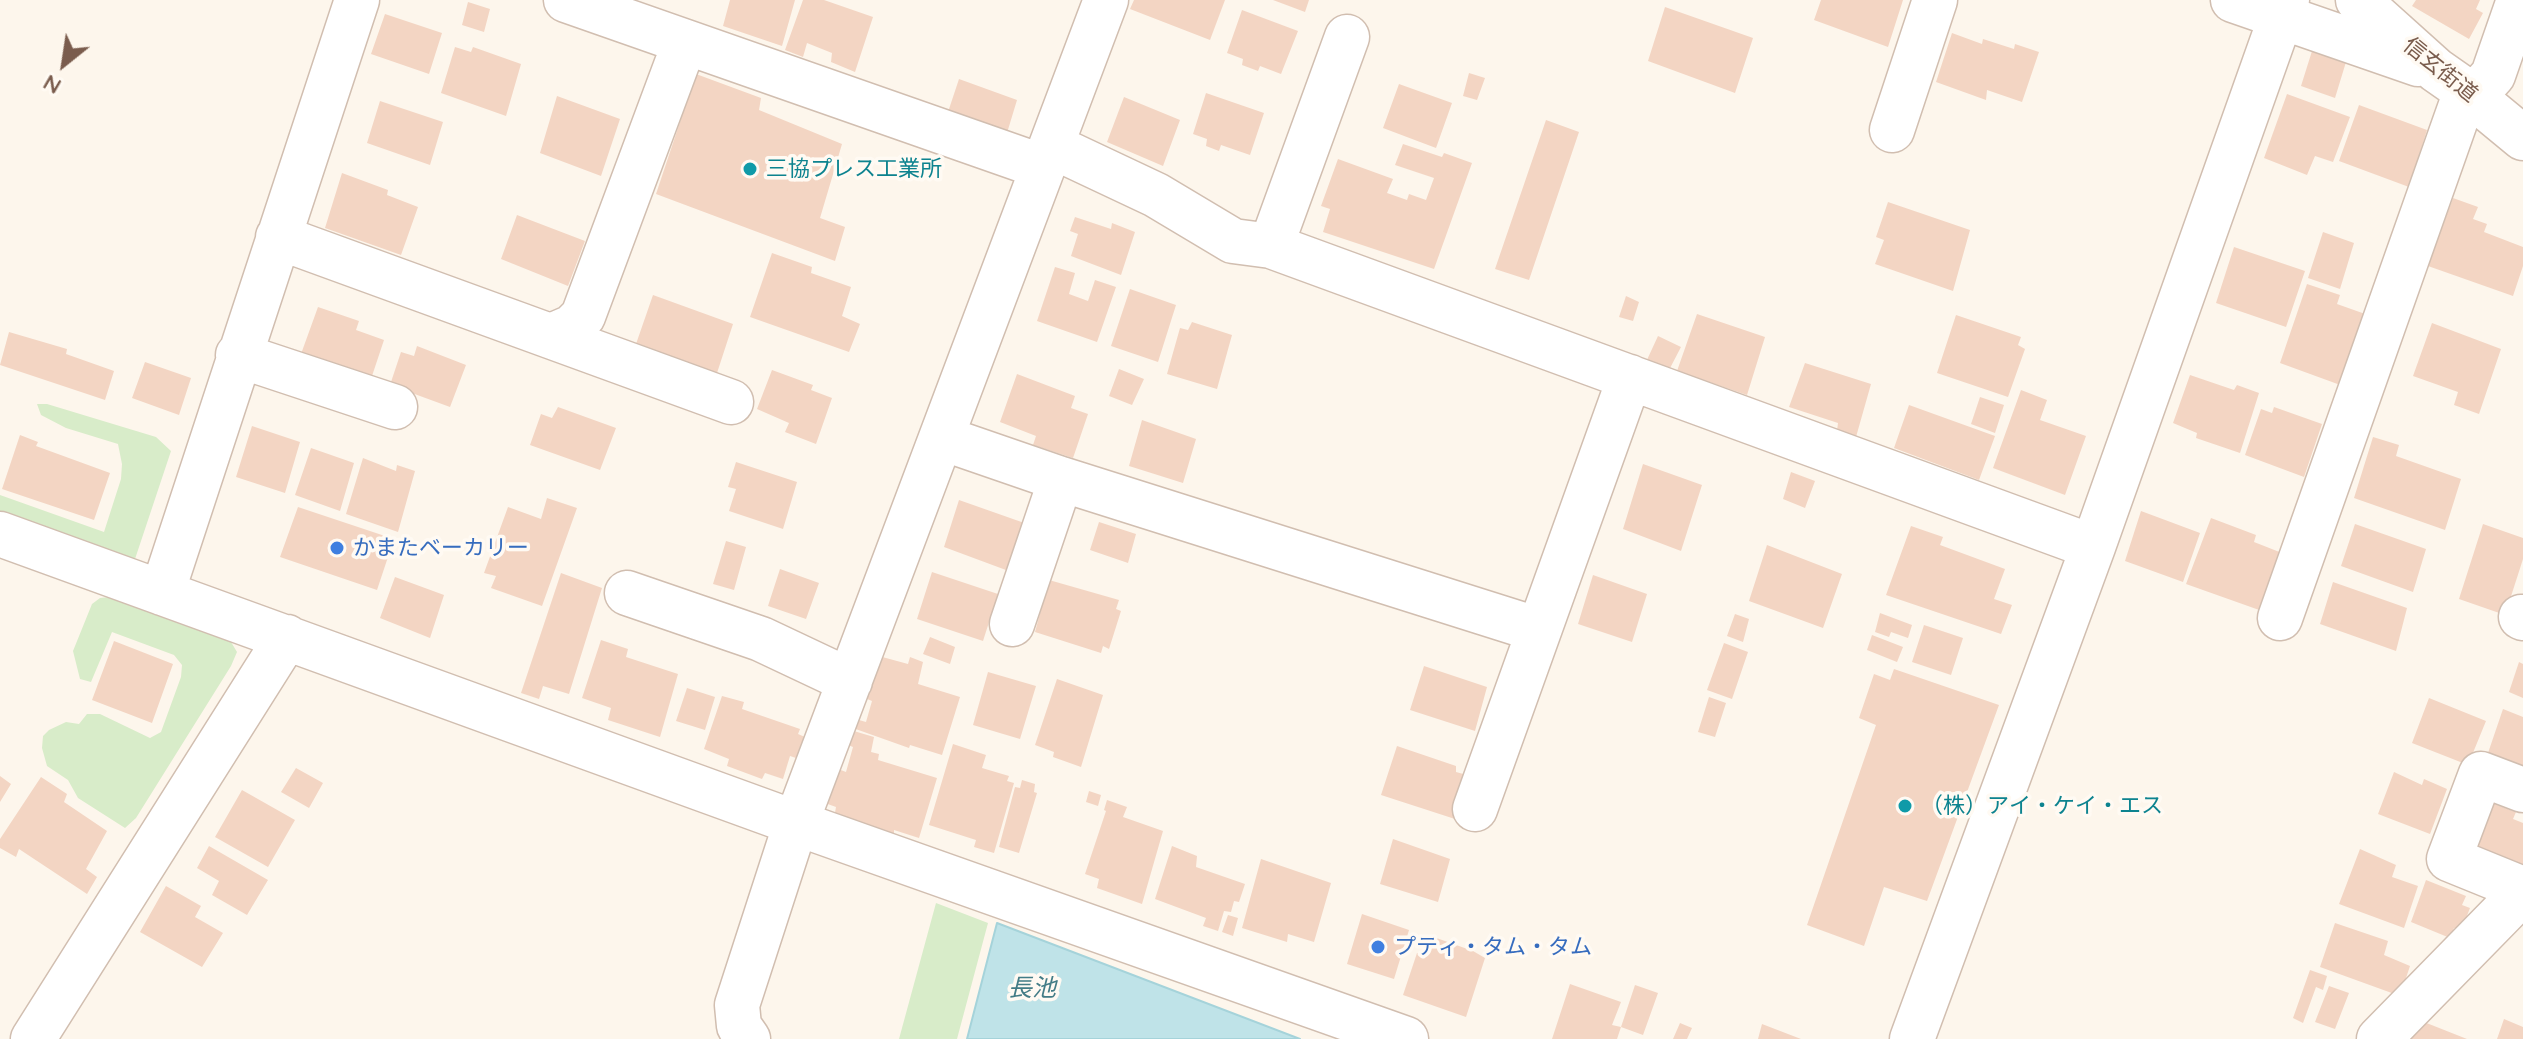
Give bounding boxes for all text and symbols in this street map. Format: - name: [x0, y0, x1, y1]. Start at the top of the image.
- north arrow: [24, 24, 104, 104]
- street label: 信玄街道: [2397, 32, 2483, 108]
- text: N: [38, 69, 66, 101]
- place label: 三協プレス工業所: [766, 156, 942, 182]
- marker: 三協プレス工業所: [741, 160, 759, 178]
- place label: かまたベーカリー: [353, 535, 529, 561]
- marker: かまたベーカリー: [328, 539, 346, 557]
- place label: （株）アイ・ケイ・エス: [1921, 793, 2163, 819]
- marker: （株）アイ・ケイ・エス: [1896, 797, 1914, 815]
- place label: プティ・タム・タム: [1394, 934, 1592, 960]
- marker: プティ・タム・タム: [1369, 938, 1387, 956]
- water label: 長池: [1008, 975, 1056, 1003]

